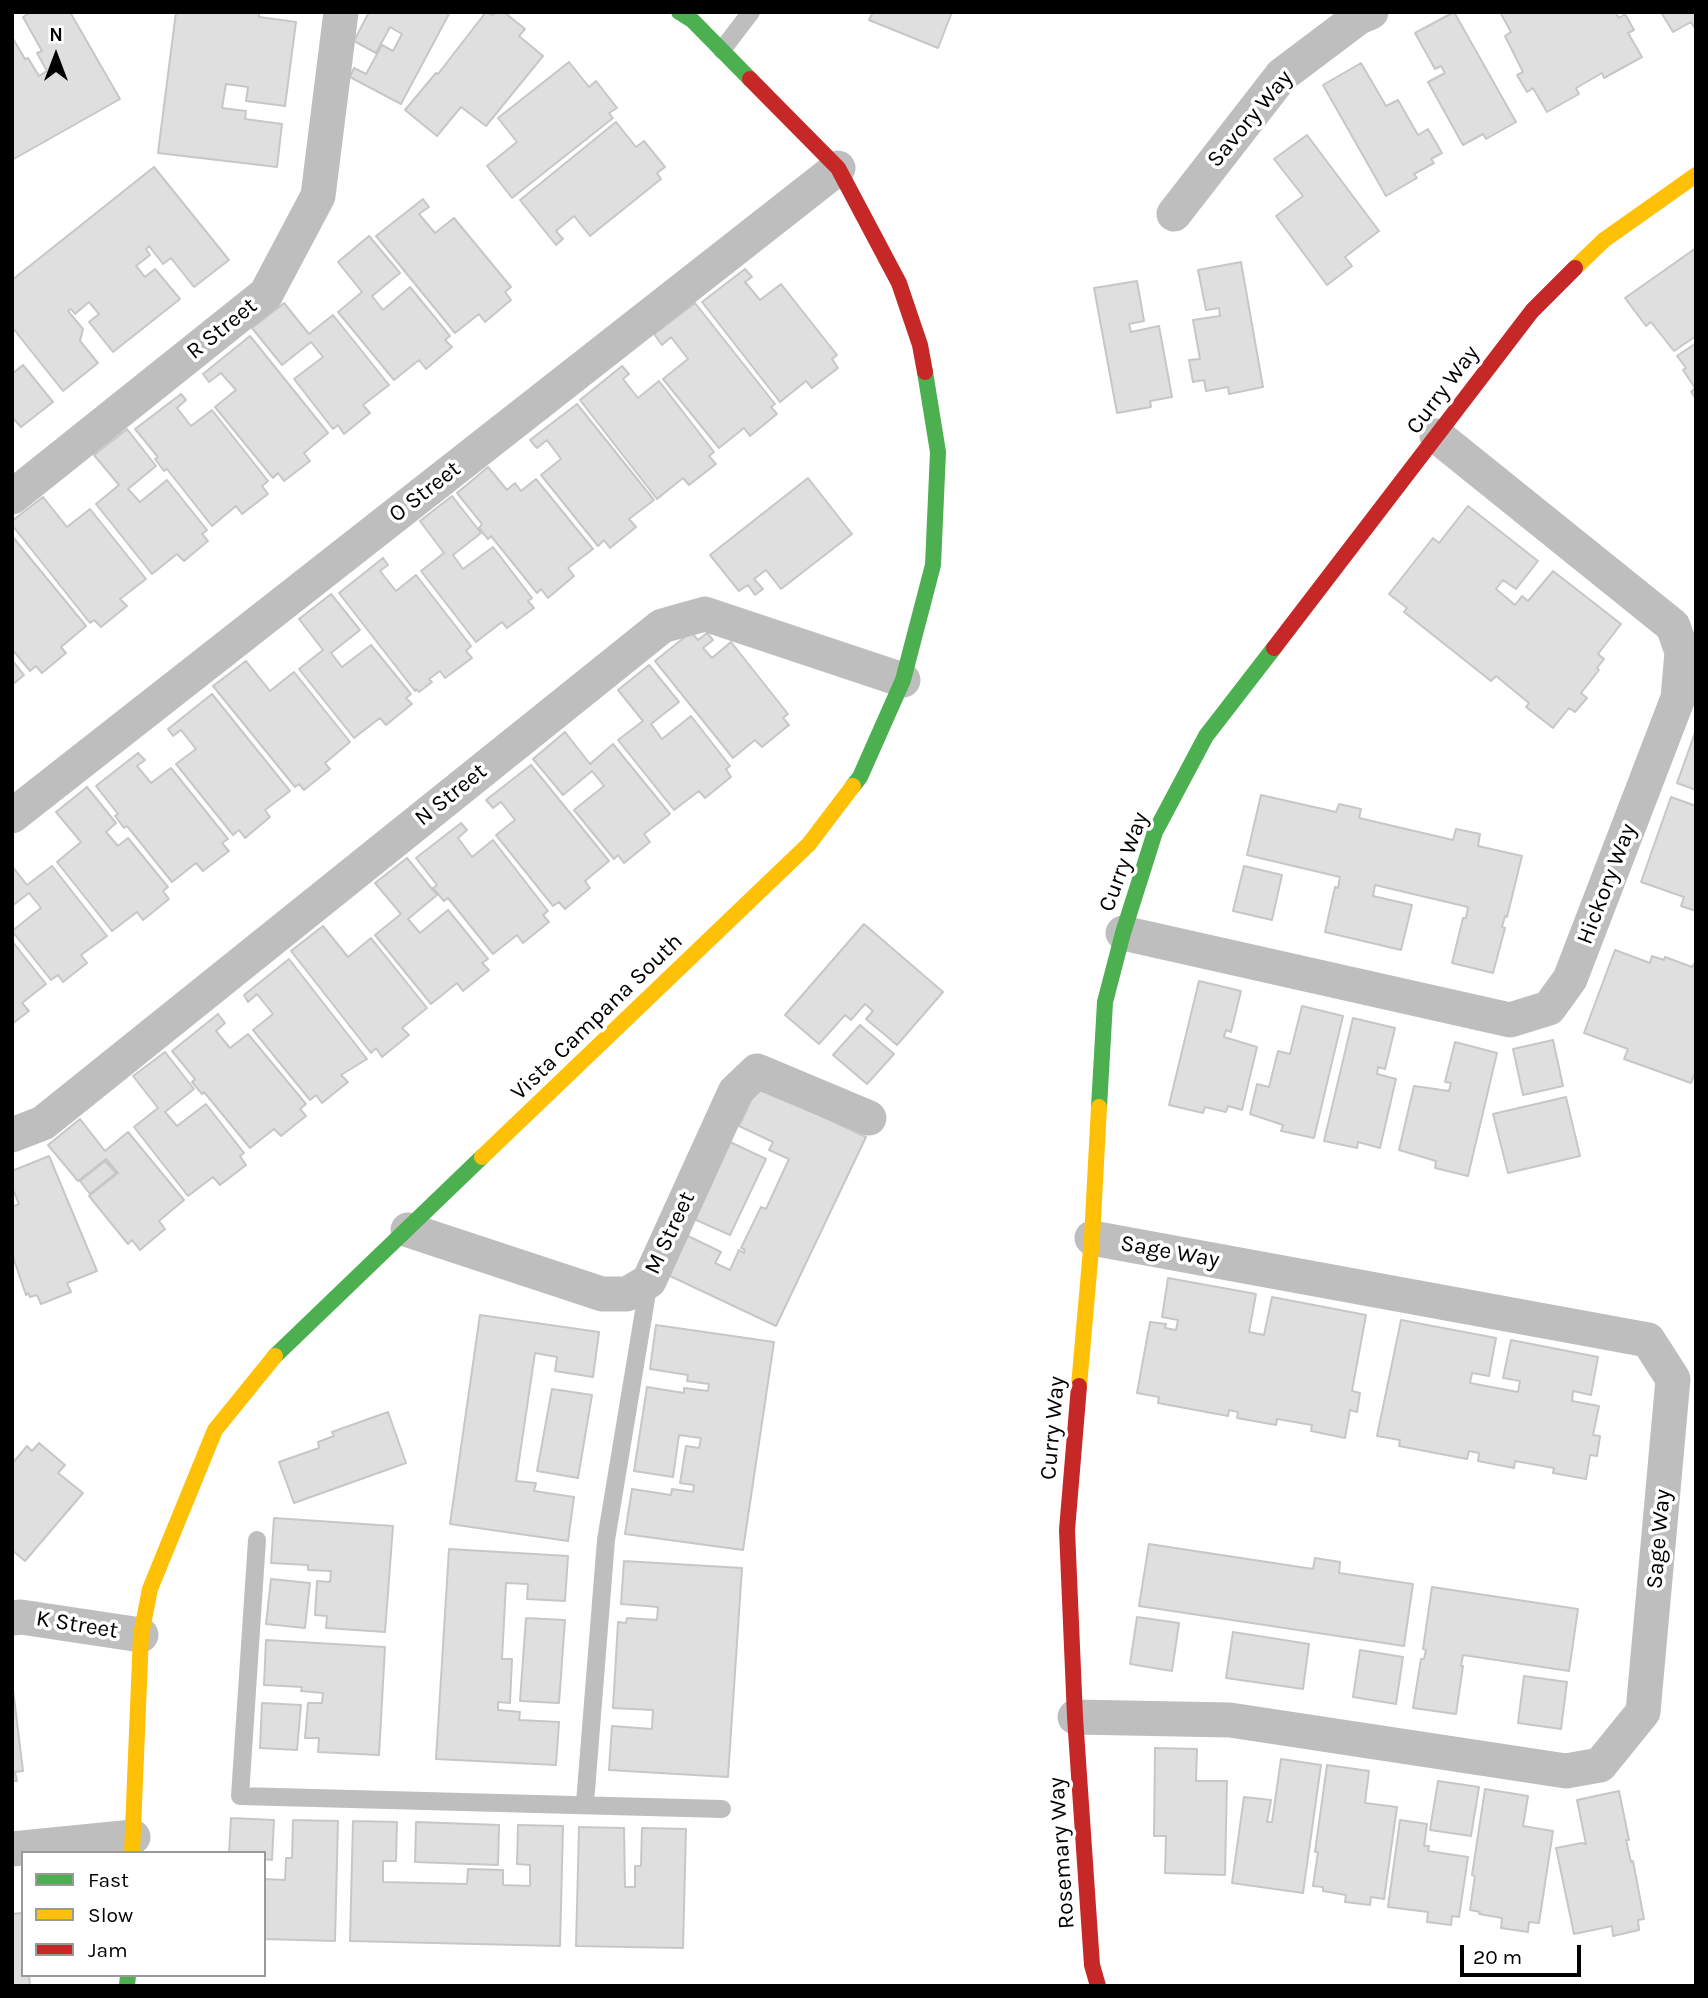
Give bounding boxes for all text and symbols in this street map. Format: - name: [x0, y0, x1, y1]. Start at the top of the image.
- north arrow: [21, 21, 91, 91]
- text: N: [49, 24, 63, 46]
- street label: Savory Way: [1201, 65, 1299, 173]
- street label: R Street: [181, 292, 263, 366]
- street label: Curry Way: [1401, 340, 1485, 440]
- street label: O Street: [384, 455, 466, 529]
- street label: N Street: [410, 758, 492, 832]
- street label: Curry Way: [1093, 808, 1155, 916]
- street label: Hickory Way: [1571, 820, 1643, 948]
- street label: Vista Campana South: [505, 928, 689, 1106]
- street label: M Street: [639, 1187, 701, 1279]
- street label: Sage Way: [1118, 1230, 1222, 1274]
- street label: Curry Way: [1035, 1375, 1071, 1481]
- street label: Sage Way: [1641, 1488, 1677, 1590]
- street label: K Street: [34, 1605, 120, 1645]
- street label: Rosemary Way: [1043, 1776, 1081, 1930]
- legend: [21, 1851, 266, 1977]
- text: Fast: [88, 1868, 129, 1892]
- text: Slow: [88, 1903, 133, 1927]
- scale bar: [1463, 1932, 1584, 1976]
- text: Jam: [88, 1938, 128, 1962]
- text: 20 m: [1473, 1945, 1522, 1969]

